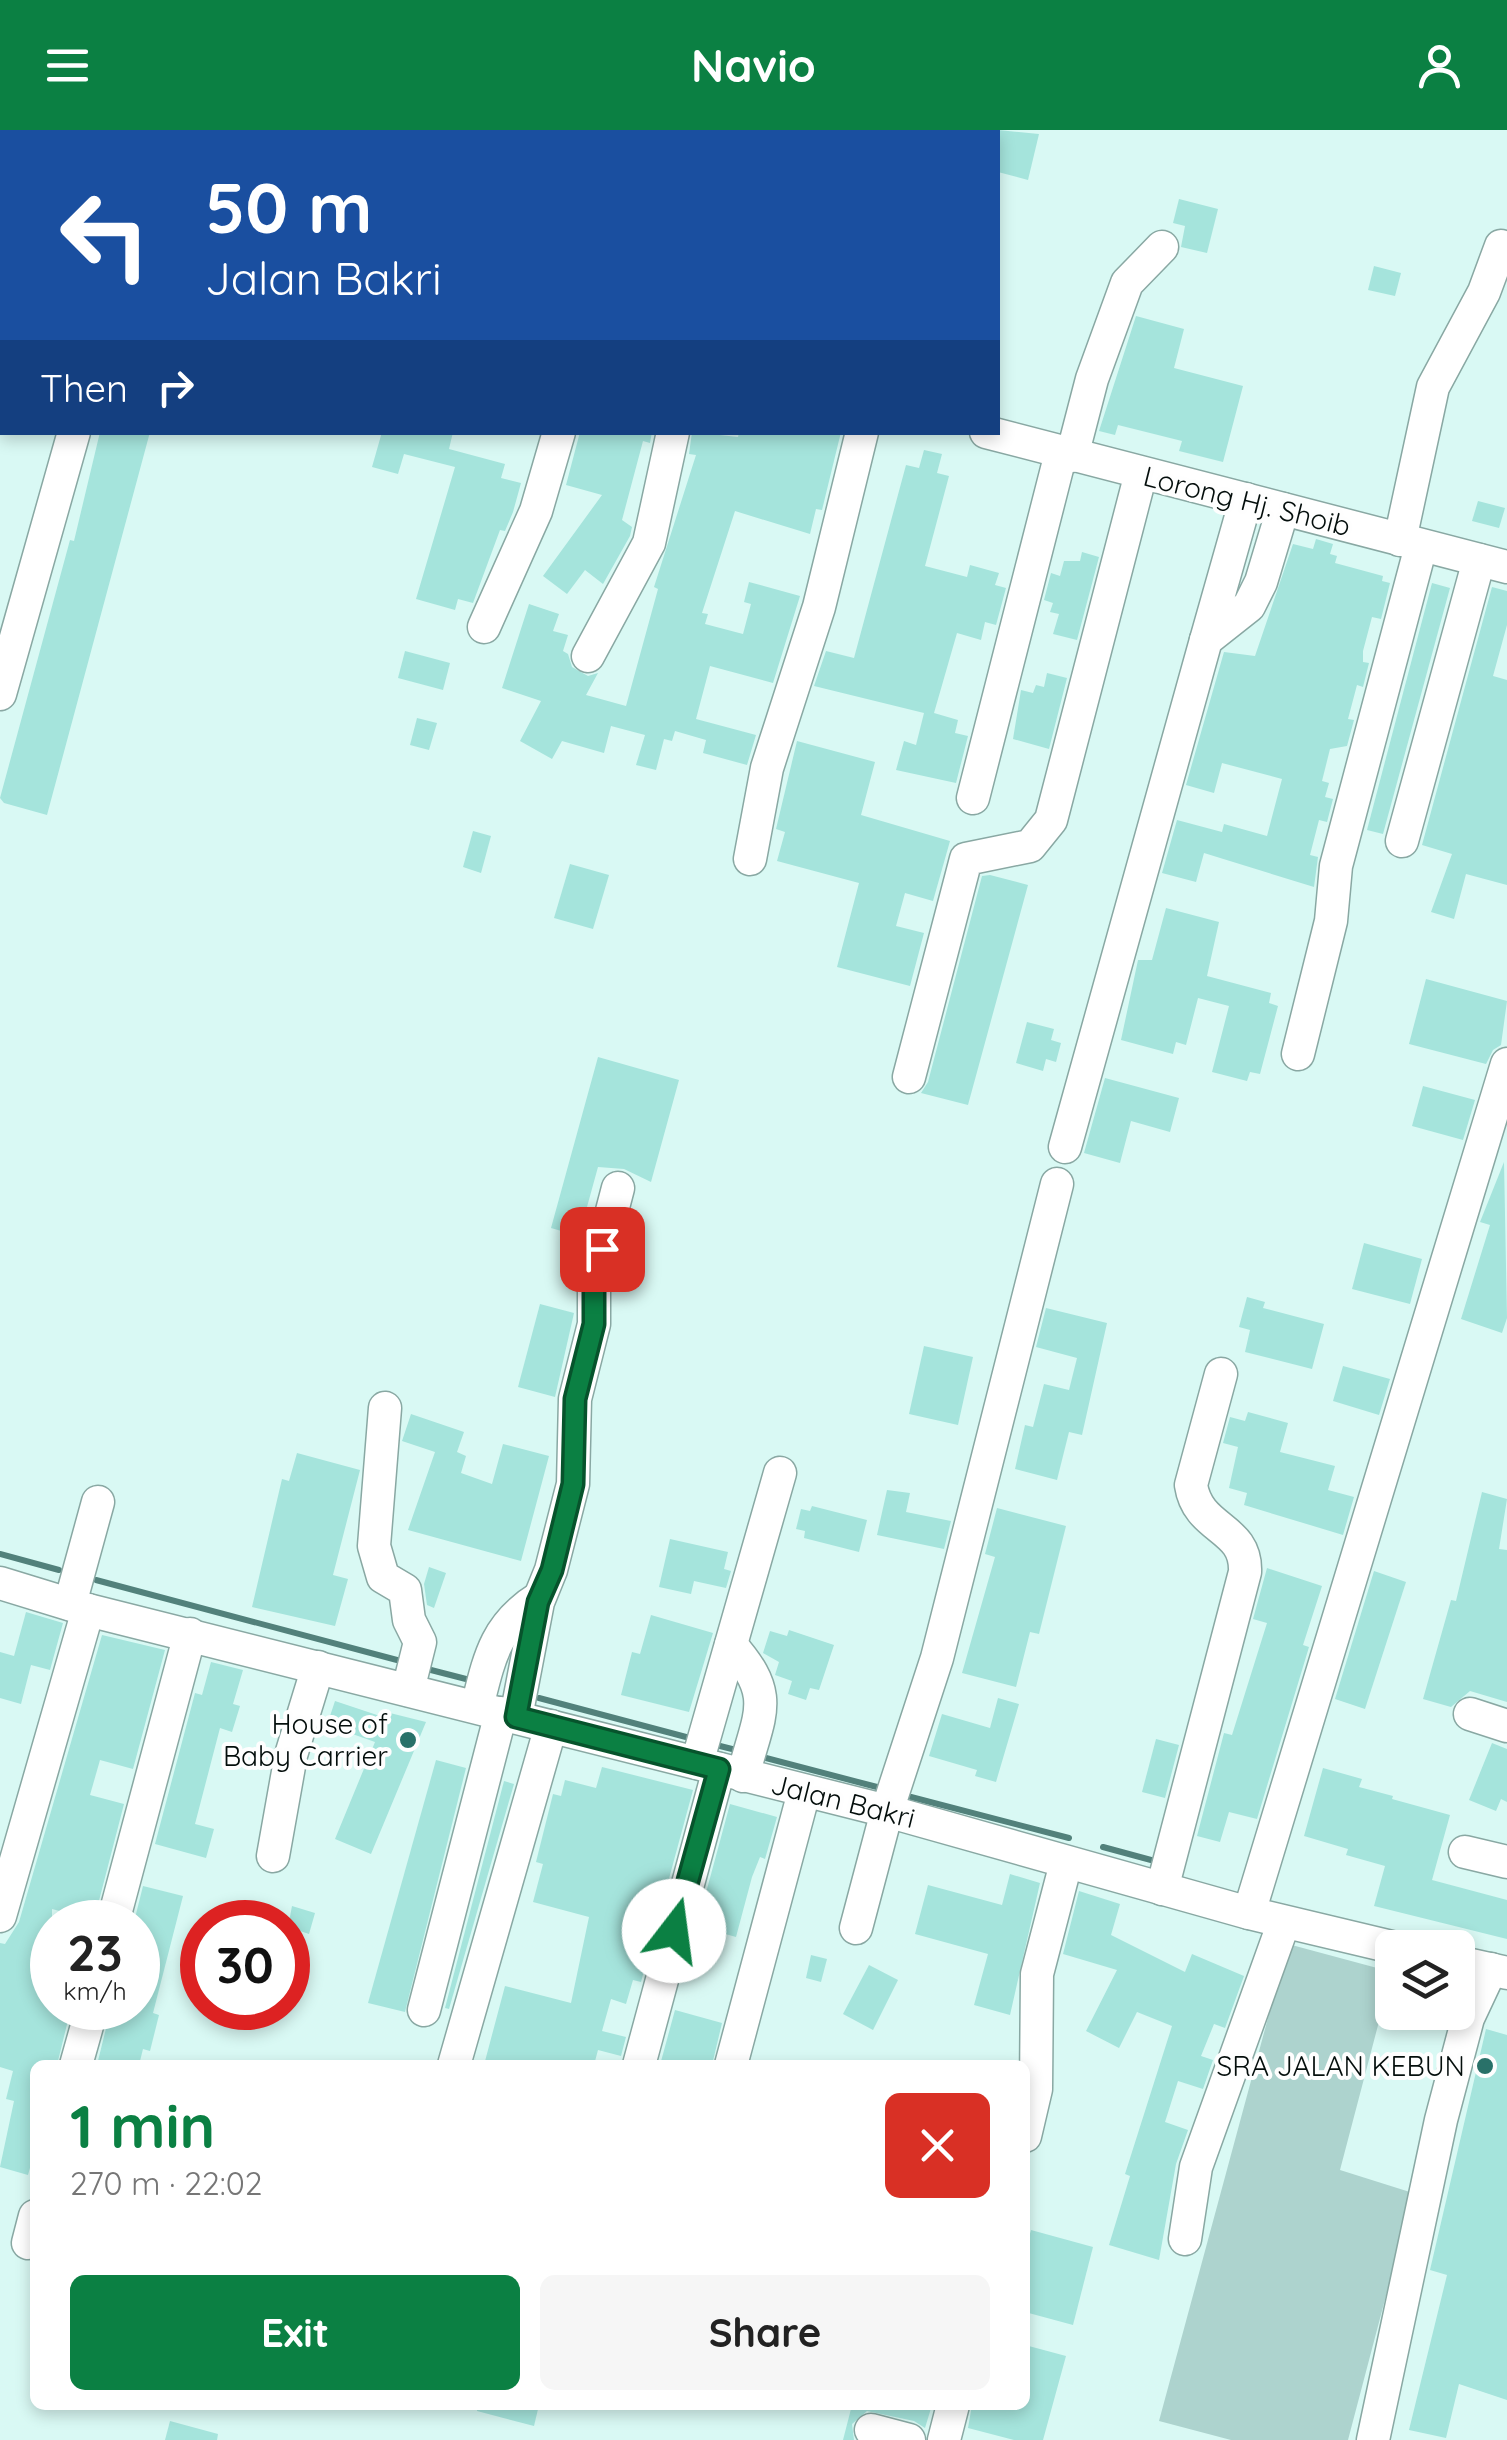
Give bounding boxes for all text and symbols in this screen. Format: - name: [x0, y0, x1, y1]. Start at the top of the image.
- text: Navio: [691, 37, 816, 93]
- icon: menu: [40, 38, 95, 93]
- icon: person: [1412, 38, 1467, 93]
- text: 50 m: [205, 163, 372, 251]
- icon: left: [40, 170, 170, 300]
- text: Jalan Bakri: [205, 250, 442, 306]
- icon: right: [148, 360, 203, 415]
- text: Then: [40, 364, 128, 412]
- street label: Lorong Hj. Shoib: [1140, 458, 1354, 543]
- pin: [560, 1207, 645, 1292]
- icon: arrive: [575, 1222, 630, 1277]
- place label: House of Baby Carrier: [223, 1706, 388, 1773]
- marker: House of Baby Carrier: [397, 1729, 419, 1751]
- street label: Jalan Bakri: [767, 1766, 919, 1835]
- position arrow: [622, 1879, 726, 1983]
- speed limit sign: 30: [180, 1900, 310, 2030]
- text: 23: [67, 1921, 123, 1984]
- map controls: [1375, 1930, 1475, 2030]
- button: layers: [1375, 1930, 1475, 2030]
- text: km/h: [63, 1975, 127, 2006]
- place label: SRA JALAN KEBUN: [1217, 2048, 1465, 2083]
- marker: SRA JALAN KEBUN: [1474, 2055, 1496, 2077]
- text: 1 min: [70, 2088, 215, 2163]
- button: close: [885, 2093, 990, 2198]
- text: 270 m · 22:02: [70, 2163, 262, 2203]
- button: Exit: [70, 2275, 520, 2390]
- button: Share: [540, 2275, 990, 2390]

